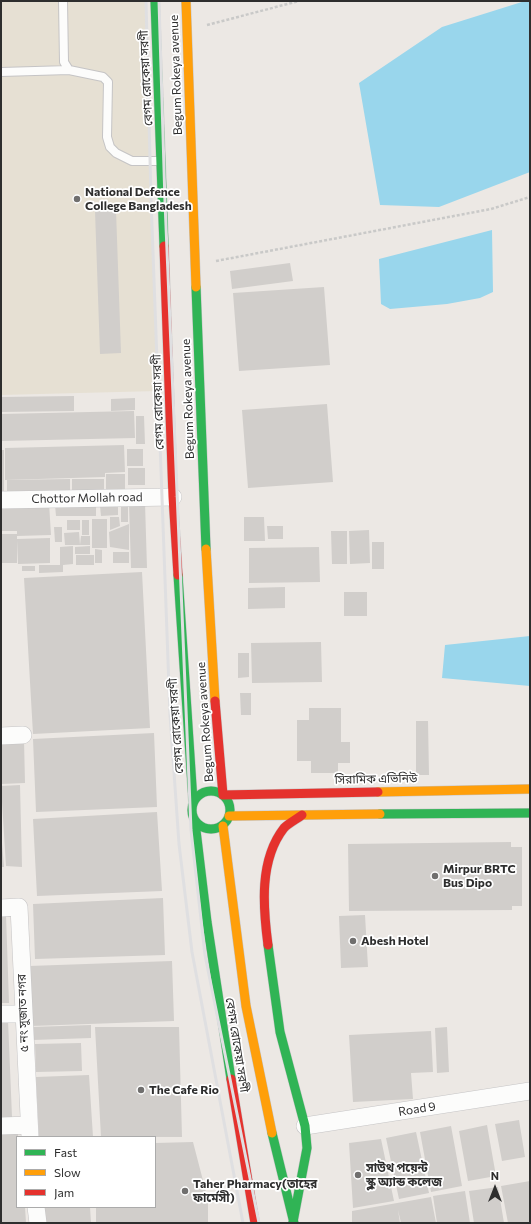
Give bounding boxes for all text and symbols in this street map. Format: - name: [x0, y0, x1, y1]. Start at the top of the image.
- street label: Begum Rokeya avenue: [167, 15, 185, 135]
- street label: বেগম রোকেয়া সরণী: [136, 30, 156, 126]
- place label: National Defence College Bangladesh: [85, 185, 192, 213]
- marker: National Defence College Bangladesh: [72, 194, 82, 204]
- street label: Begum Rokeya avenue: [179, 339, 197, 459]
- street label: বেগম রোকেয়া সরণী: [149, 354, 167, 450]
- street label: Chottor Mollah road: [31, 490, 143, 506]
- street label: Begum Rokeya avenue: [194, 662, 216, 782]
- street label: বেগম রোকেয়া সরণী: [165, 678, 187, 774]
- street label: সিরামিক এভিনিউ: [334, 771, 418, 787]
- place label: Mirpur BRTC Bus Dipo: [443, 862, 516, 890]
- marker: Mirpur BRTC Bus Dipo: [430, 871, 440, 881]
- place label: Abesh Hotel: [361, 934, 429, 948]
- marker: Abesh Hotel: [348, 936, 358, 946]
- street label: ৫ নং সুজাত নগর: [14, 974, 32, 1052]
- street label: বেগম রোকেয়া সরণী: [222, 997, 252, 1093]
- place label: The Cafe Rio: [149, 1083, 219, 1097]
- marker: The Cafe Rio: [136, 1085, 146, 1095]
- street label: Road 9: [397, 1099, 437, 1119]
- legend: [16, 1136, 156, 1208]
- text: Fast: [54, 1145, 77, 1159]
- place label: সাউথ পয়েন্ট স্কুল অ্যান্ড কলেজ: [366, 1161, 442, 1189]
- text: Slow: [54, 1165, 81, 1179]
- north arrow: [475, 1168, 515, 1208]
- text: N: [491, 1169, 499, 1182]
- marker: সাউথ পয়েন্ট স্কুল অ্যান্ড কলেজ: [353, 1170, 363, 1180]
- place label: Taher Pharmacy(তাহের ফার্মেসী): [193, 1177, 317, 1205]
- text: Jam: [54, 1185, 74, 1199]
- marker: Taher Pharmacy(তাহের ফার্মেসী): [180, 1186, 190, 1196]

